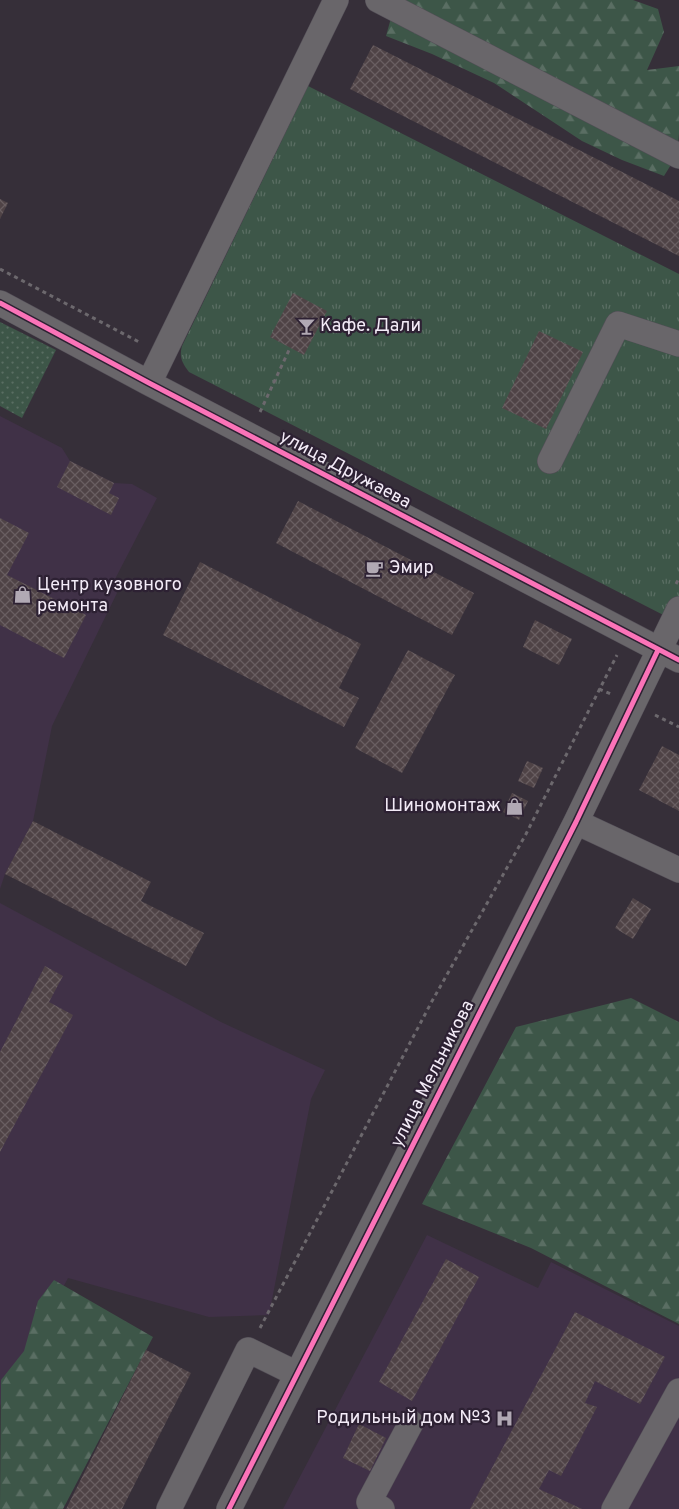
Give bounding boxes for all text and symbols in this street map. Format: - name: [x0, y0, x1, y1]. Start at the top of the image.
- place label: Кафе. Дали: [320, 315, 421, 338]
- bar icon: Кафе. Дали: [296, 316, 316, 336]
- street label: улица Дружаева: [275, 426, 415, 514]
- place label: Эмир: [389, 557, 434, 580]
- cafe icon: Эмир: [365, 558, 385, 578]
- place label: Центр кузовного ремонта: [37, 574, 182, 618]
- shop icon: Центр кузовного ремонта: [13, 585, 33, 605]
- place label: Шиномонтаж: [384, 795, 501, 818]
- shop icon: Шиномонтаж: [505, 796, 525, 816]
- street label: улица Мельникова: [386, 997, 480, 1151]
- place label: Родильный дом №3: [316, 1407, 491, 1430]
- hospital icon: Родильный дом №3: [495, 1408, 515, 1428]

